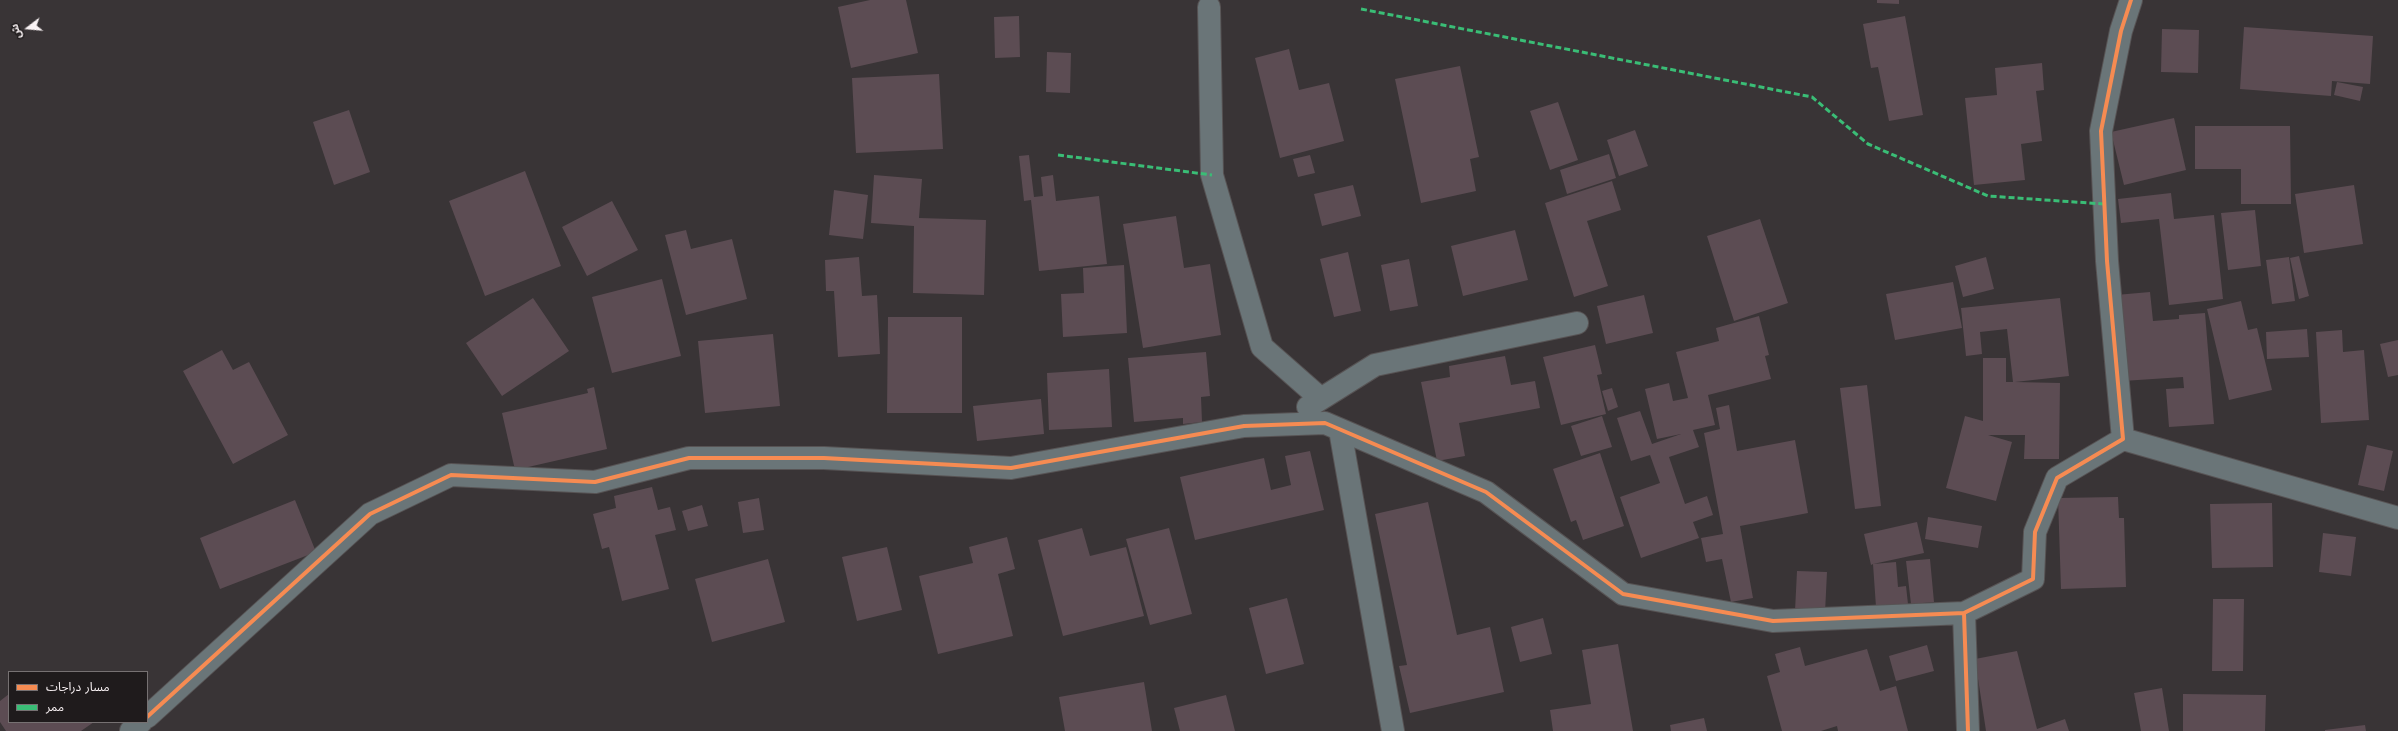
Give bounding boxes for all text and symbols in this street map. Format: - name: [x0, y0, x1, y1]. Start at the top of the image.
- north arrow: [8, 8, 48, 48]
- text: ش: [8, 22, 24, 40]
- legend: [8, 671, 148, 723]
- text: مسار دراجات: [46, 680, 110, 694]
- text: ممر: [46, 700, 64, 714]

